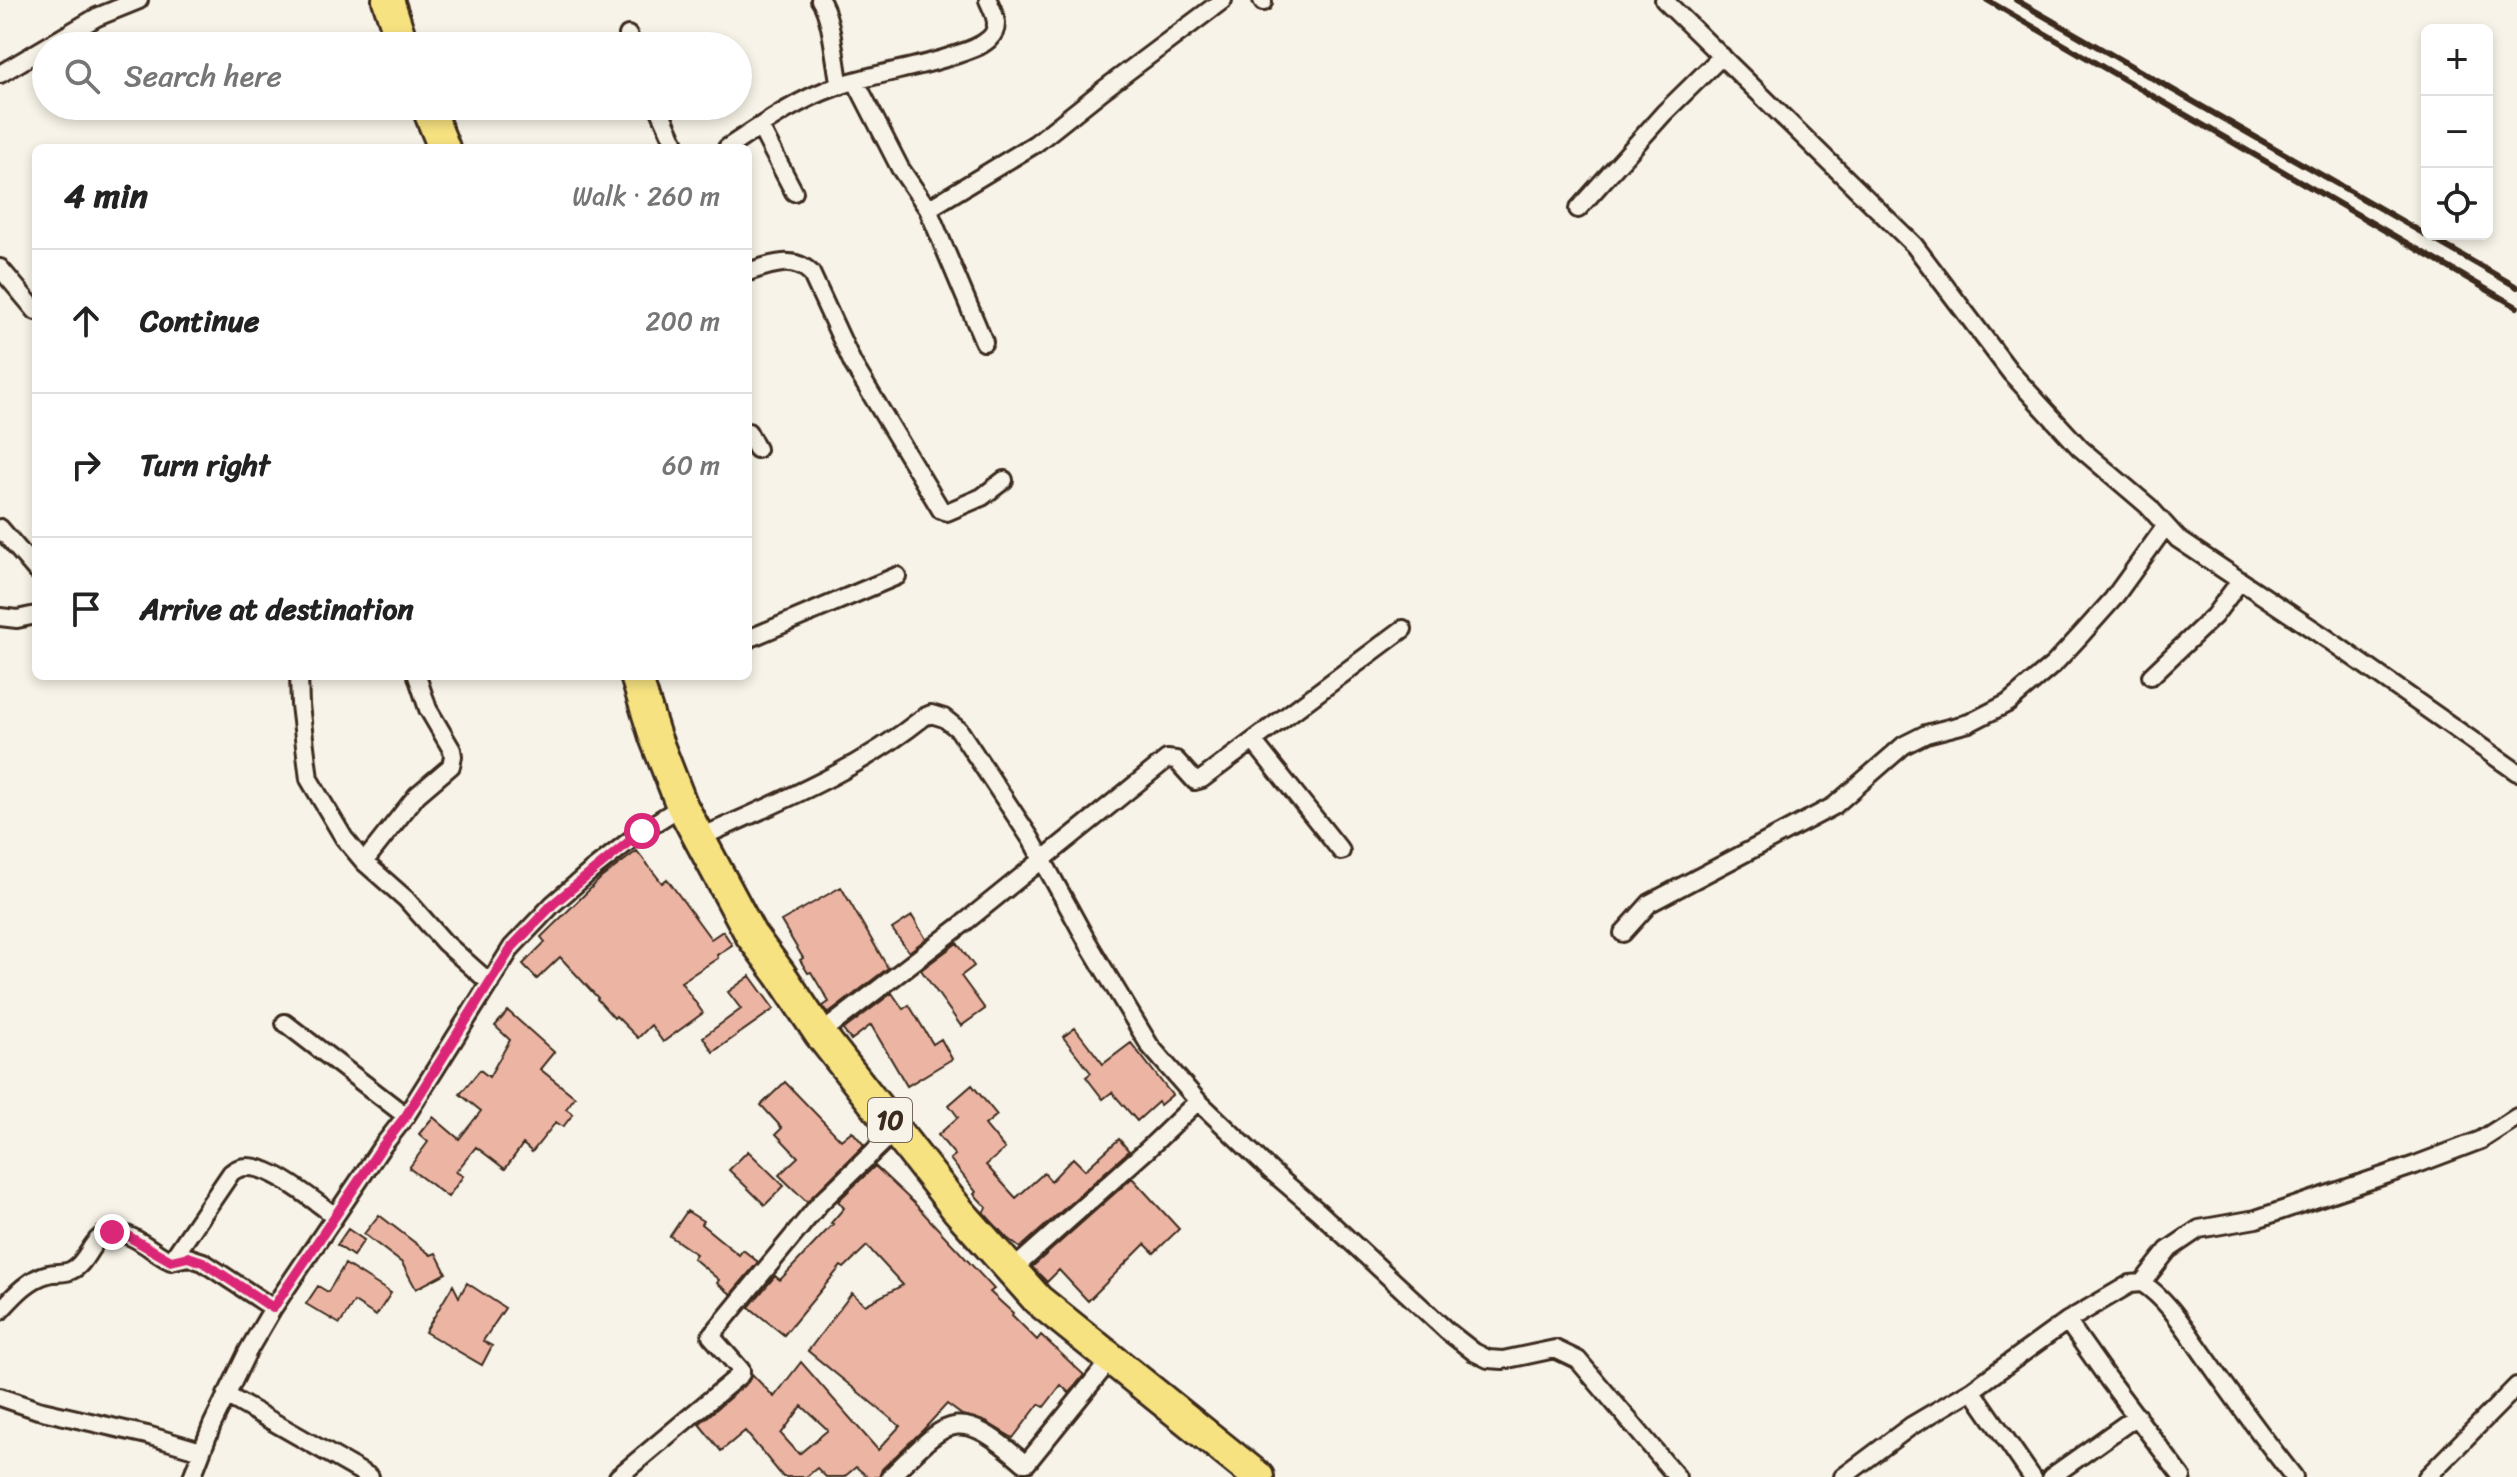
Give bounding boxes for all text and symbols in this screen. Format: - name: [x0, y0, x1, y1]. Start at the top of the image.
- map controls: [2421, 24, 2493, 240]
- button: +: [2421, 24, 2493, 96]
- search box: [32, 32, 752, 120]
- text: Search here: [124, 49, 282, 103]
- icon: search: [60, 54, 104, 98]
- button: −: [2421, 96, 2493, 168]
- text: 4 min: [64, 166, 148, 226]
- button: locate: [2421, 168, 2493, 240]
- text: Walk · 260 m: [572, 173, 720, 219]
- text: Continue: [140, 294, 259, 348]
- text: 200 m: [645, 298, 720, 344]
- icon: ahead: [64, 299, 108, 343]
- text: Turn right: [140, 438, 270, 492]
- text: 60 m: [662, 442, 720, 488]
- icon: right: [64, 443, 108, 487]
- text: Arrive at destination: [140, 582, 414, 636]
- icon: arrive: [64, 587, 108, 631]
- route start: [624, 813, 660, 849]
- road number: 10: [868, 1098, 912, 1142]
- route end: [94, 1214, 130, 1250]

